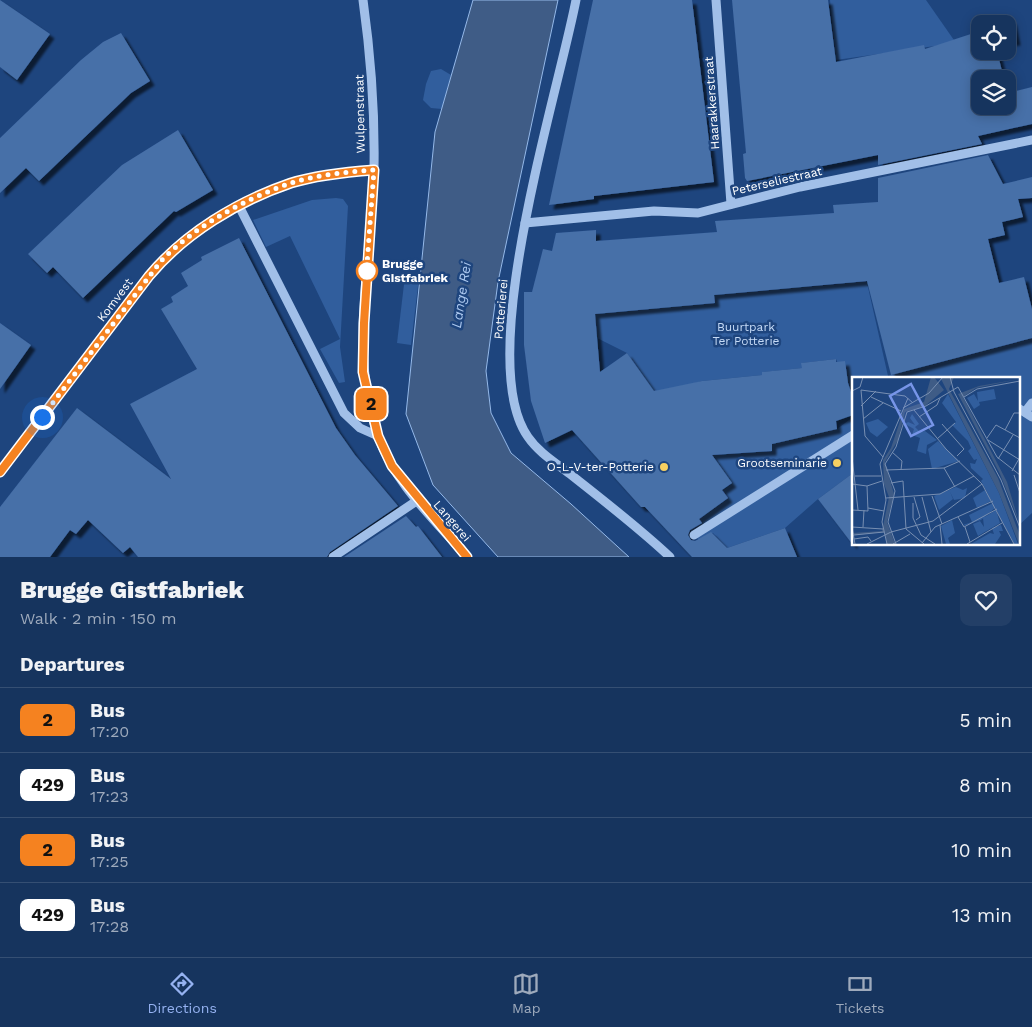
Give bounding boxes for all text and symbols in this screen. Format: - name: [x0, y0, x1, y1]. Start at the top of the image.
- map controls: [971, 15, 1016, 115]
- button: locate: [971, 15, 1016, 60]
- street label: Haarakkerstraat: [702, 56, 722, 150]
- button: layers: [971, 70, 1016, 115]
- street label: Wulpenstraat: [352, 75, 368, 153]
- street label: Peterseliestraat: [731, 164, 823, 198]
- place label: Brugge Gistfabriek: [382, 257, 449, 285]
- marker: Brugge Gistfabriek: [356, 260, 378, 282]
- water label: Lange Rei: [448, 261, 474, 329]
- street label: Komvest: [94, 276, 136, 324]
- street label: Potterierei: [491, 278, 511, 340]
- park label: Buurtpark Ter Potterie: [712, 320, 780, 348]
- inset map: [852, 377, 1020, 544]
- line badge: 2: [355, 388, 387, 420]
- text: 2: [366, 393, 376, 414]
- your location: [30, 405, 55, 430]
- place label: Grootseminarie: [737, 456, 827, 470]
- marker: Grootseminarie: [831, 457, 843, 469]
- place label: O-L-V-ter-Potterie: [547, 460, 654, 474]
- marker: O-L-V-ter-Potterie: [658, 461, 670, 473]
- street label: Langerei: [430, 498, 474, 544]
- button: heart: [960, 574, 1012, 626]
- text: Brugge Gistfabriek: [20, 576, 244, 604]
- text: Walk · 2 min · 150 m: [20, 609, 177, 628]
- text: Departures: [20, 653, 125, 676]
- text: Bus: [90, 699, 125, 722]
- text: 2: [42, 709, 53, 730]
- text: 5 min: [960, 709, 1012, 732]
- text: 17:20: [90, 722, 129, 741]
- text: Bus: [90, 764, 125, 787]
- text: 429: [31, 774, 64, 795]
- text: 8 min: [959, 774, 1012, 797]
- text: 17:23: [90, 787, 129, 806]
- text: Bus: [90, 829, 125, 852]
- text: 2: [42, 839, 53, 860]
- text: 10 min: [951, 839, 1012, 862]
- text: 17:25: [90, 852, 129, 871]
- text: Bus: [90, 894, 125, 917]
- text: 429: [31, 904, 64, 925]
- text: 13 min: [952, 904, 1012, 927]
- text: 17:28: [90, 917, 129, 936]
- tab: Directions: [148, 970, 217, 1016]
- tab: Map: [512, 970, 541, 1016]
- tab: Tickets: [836, 970, 884, 1016]

